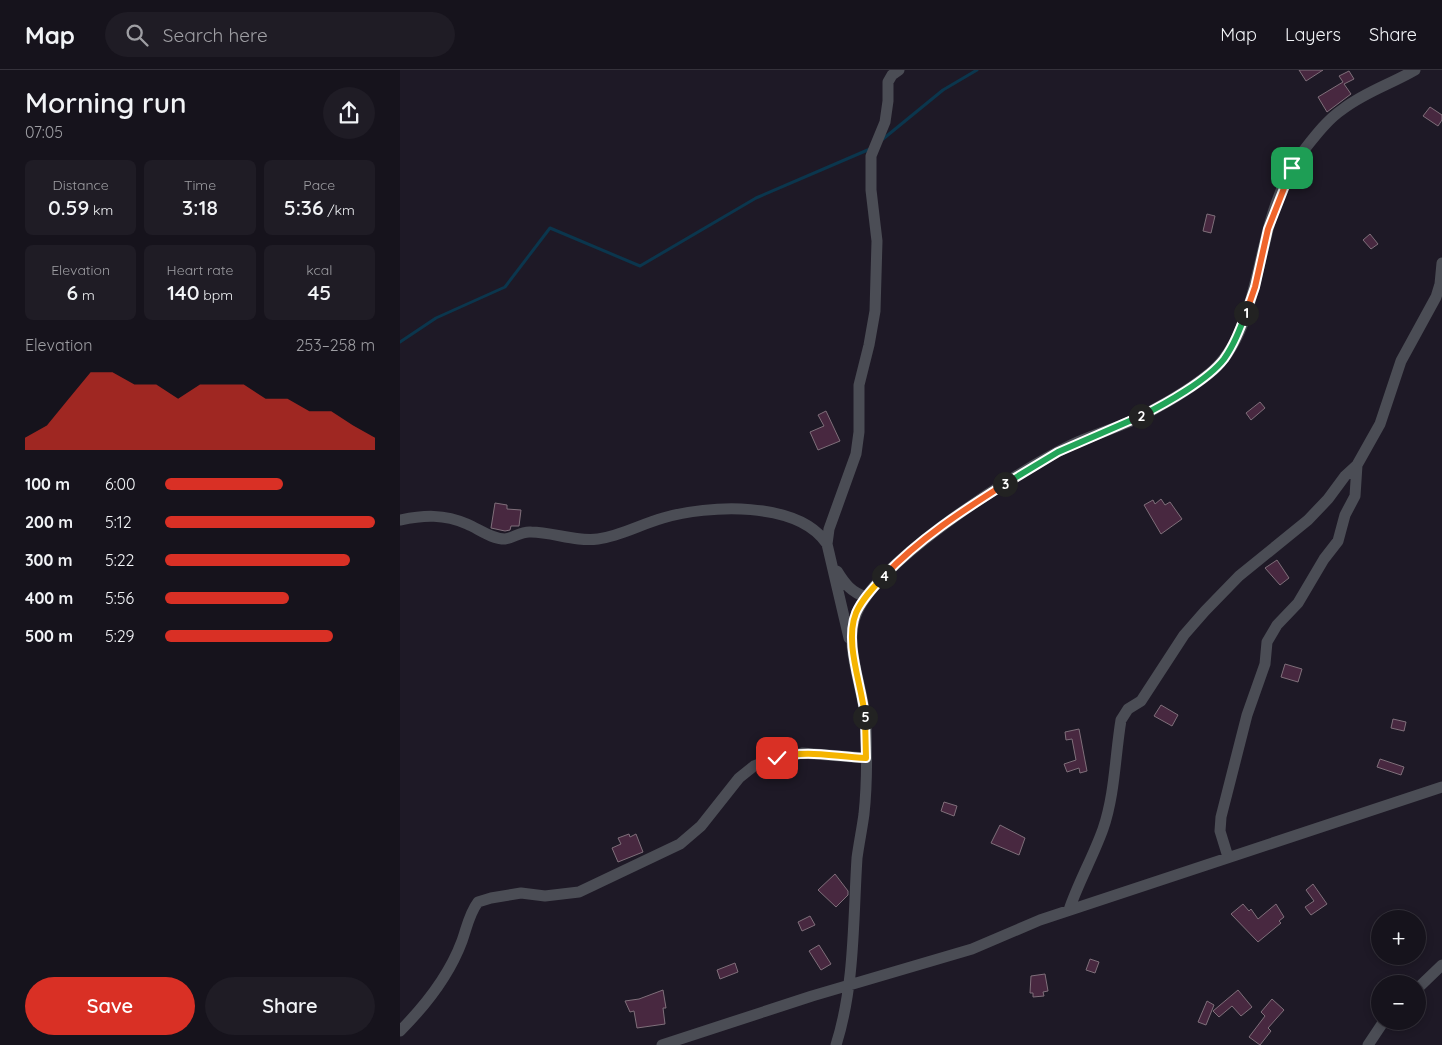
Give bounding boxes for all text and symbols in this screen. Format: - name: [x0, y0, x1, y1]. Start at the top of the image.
- search box: [105, 12, 455, 57]
- text: Map: [25, 20, 75, 50]
- icon: search: [123, 21, 151, 49]
- text: Search here: [163, 23, 268, 47]
- text: Map: [1220, 23, 1257, 46]
- text: Layers: [1285, 23, 1341, 46]
- text: Share: [1369, 23, 1417, 46]
- text: Morning run: [25, 85, 186, 120]
- button: share: [323, 87, 375, 139]
- text: 07:05: [25, 122, 63, 142]
- pin: [1271, 147, 1313, 189]
- icon: arrive: [1278, 154, 1306, 182]
- text: Distance: [53, 176, 109, 194]
- text: Time: [184, 176, 216, 194]
- text: Pace: [303, 176, 335, 194]
- text: 0.59: [48, 194, 89, 220]
- text: 3:18: [182, 194, 218, 220]
- text: 5:36: [284, 194, 323, 220]
- text: km: [89, 201, 113, 219]
- text: /km: [323, 201, 355, 219]
- text: Elevation: [51, 261, 110, 279]
- text: Heart rate: [167, 261, 233, 279]
- text: kcal: [306, 261, 332, 279]
- text: 6: [67, 279, 78, 305]
- text: 140: [167, 279, 200, 305]
- text: 45: [307, 279, 331, 305]
- text: m: [78, 286, 95, 304]
- text: bpm: [200, 286, 233, 304]
- pin: 1: [1234, 300, 1258, 326]
- text: 1: [1244, 304, 1249, 322]
- text: Elevation: [25, 335, 92, 355]
- text: 253–258 m: [296, 335, 375, 355]
- pin: 2: [1128, 404, 1154, 428]
- text: 2: [1138, 407, 1145, 425]
- pin: 3: [992, 472, 1018, 496]
- text: 100 m: [25, 474, 70, 494]
- text: 6:00: [105, 474, 136, 494]
- text: 3: [1002, 475, 1009, 493]
- text: 200 m: [25, 512, 73, 532]
- text: 5:12: [105, 512, 132, 532]
- text: 300 m: [25, 550, 72, 570]
- text: 5:22: [105, 550, 134, 570]
- pin: 4: [872, 564, 896, 588]
- text: 4: [880, 567, 889, 585]
- text: 400 m: [25, 588, 73, 608]
- text: 5:56: [105, 588, 134, 608]
- text: 500 m: [25, 626, 73, 646]
- text: 5:29: [105, 626, 135, 646]
- pin: 5: [852, 704, 878, 730]
- text: 5: [861, 708, 870, 726]
- pin: [756, 737, 798, 779]
- icon: check: [763, 744, 791, 772]
- map controls: [1371, 910, 1426, 1030]
- button: +: [1371, 910, 1426, 965]
- button: −: [1371, 975, 1426, 1030]
- button: Save: [25, 977, 195, 1035]
- button: Share: [205, 977, 375, 1035]

